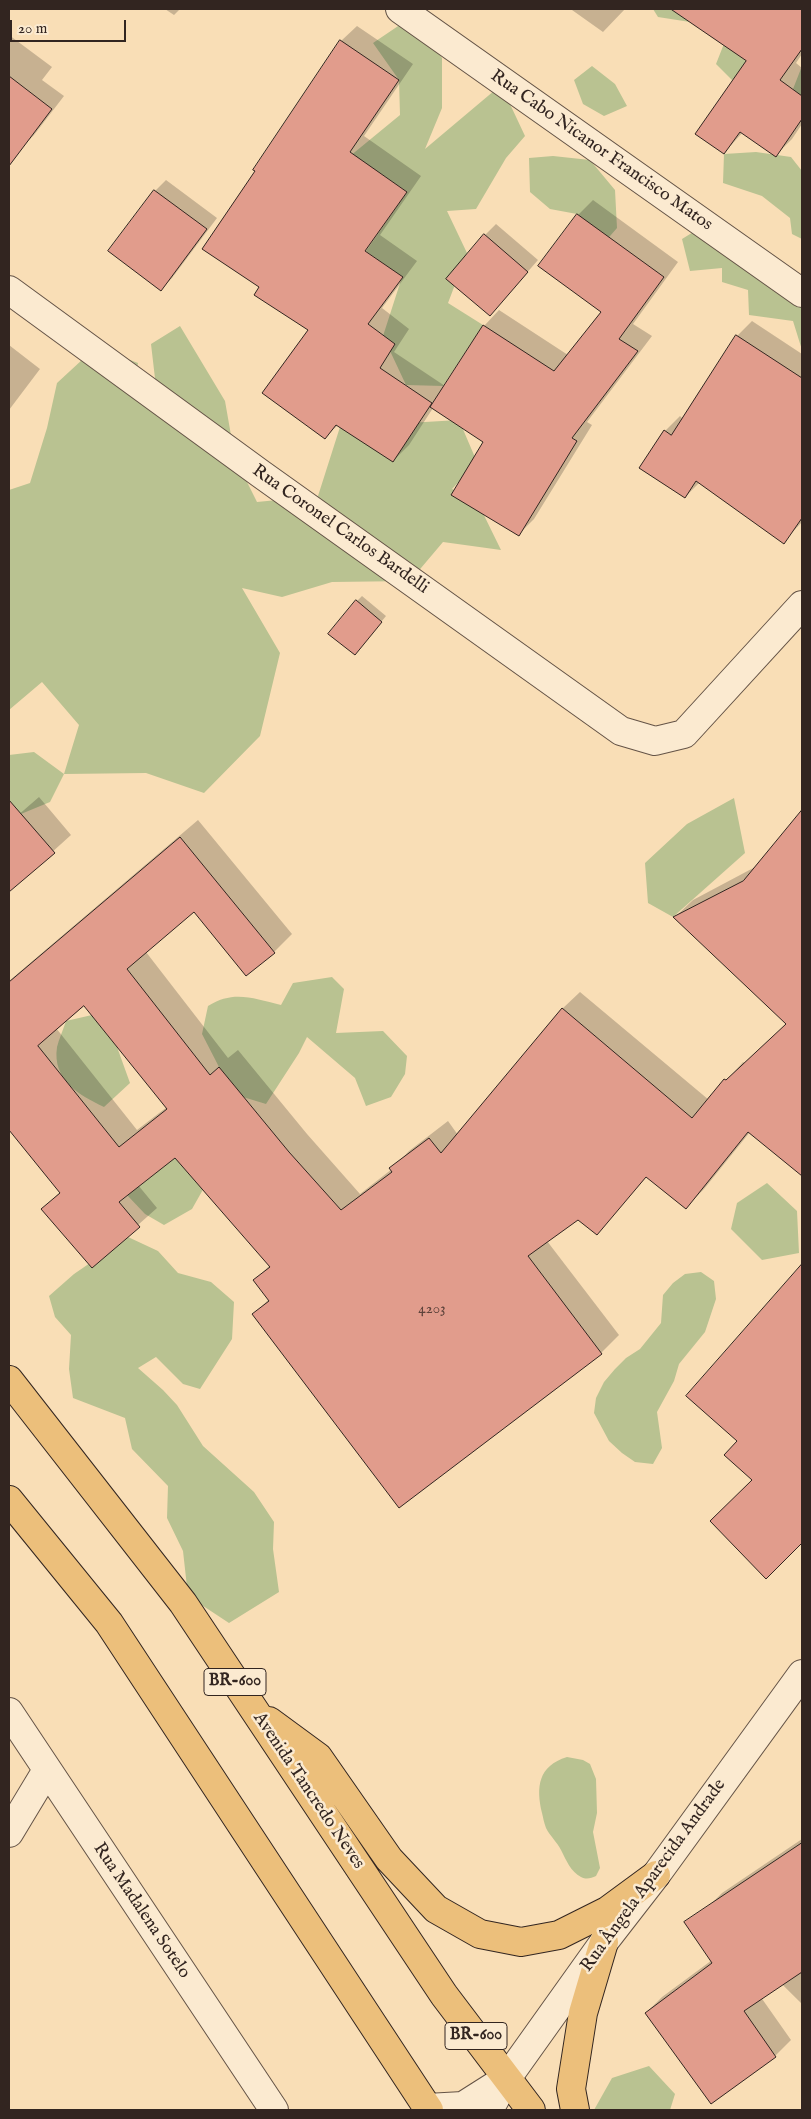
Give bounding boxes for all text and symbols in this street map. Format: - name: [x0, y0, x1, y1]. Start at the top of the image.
- scale bar: [12, 10, 129, 42]
- text: 20 m: [18, 19, 47, 38]
- street label: Rua Cabo Nicanor Francisco Matos: [486, 66, 716, 236]
- street label: Rua Coronel Carlos Bardelli: [247, 461, 433, 599]
- house number: 4203: [418, 1301, 446, 1319]
- road number: BR-600: [204, 1668, 266, 1695]
- street label: Avenida Tancredo Neves: [247, 1709, 369, 1873]
- street label: Rua Ângela Aparecida Andrade: [577, 1775, 731, 1977]
- street label: Rua Madalena Sotelo: [88, 1839, 194, 1983]
- road number: BR-600: [445, 2022, 507, 2050]

